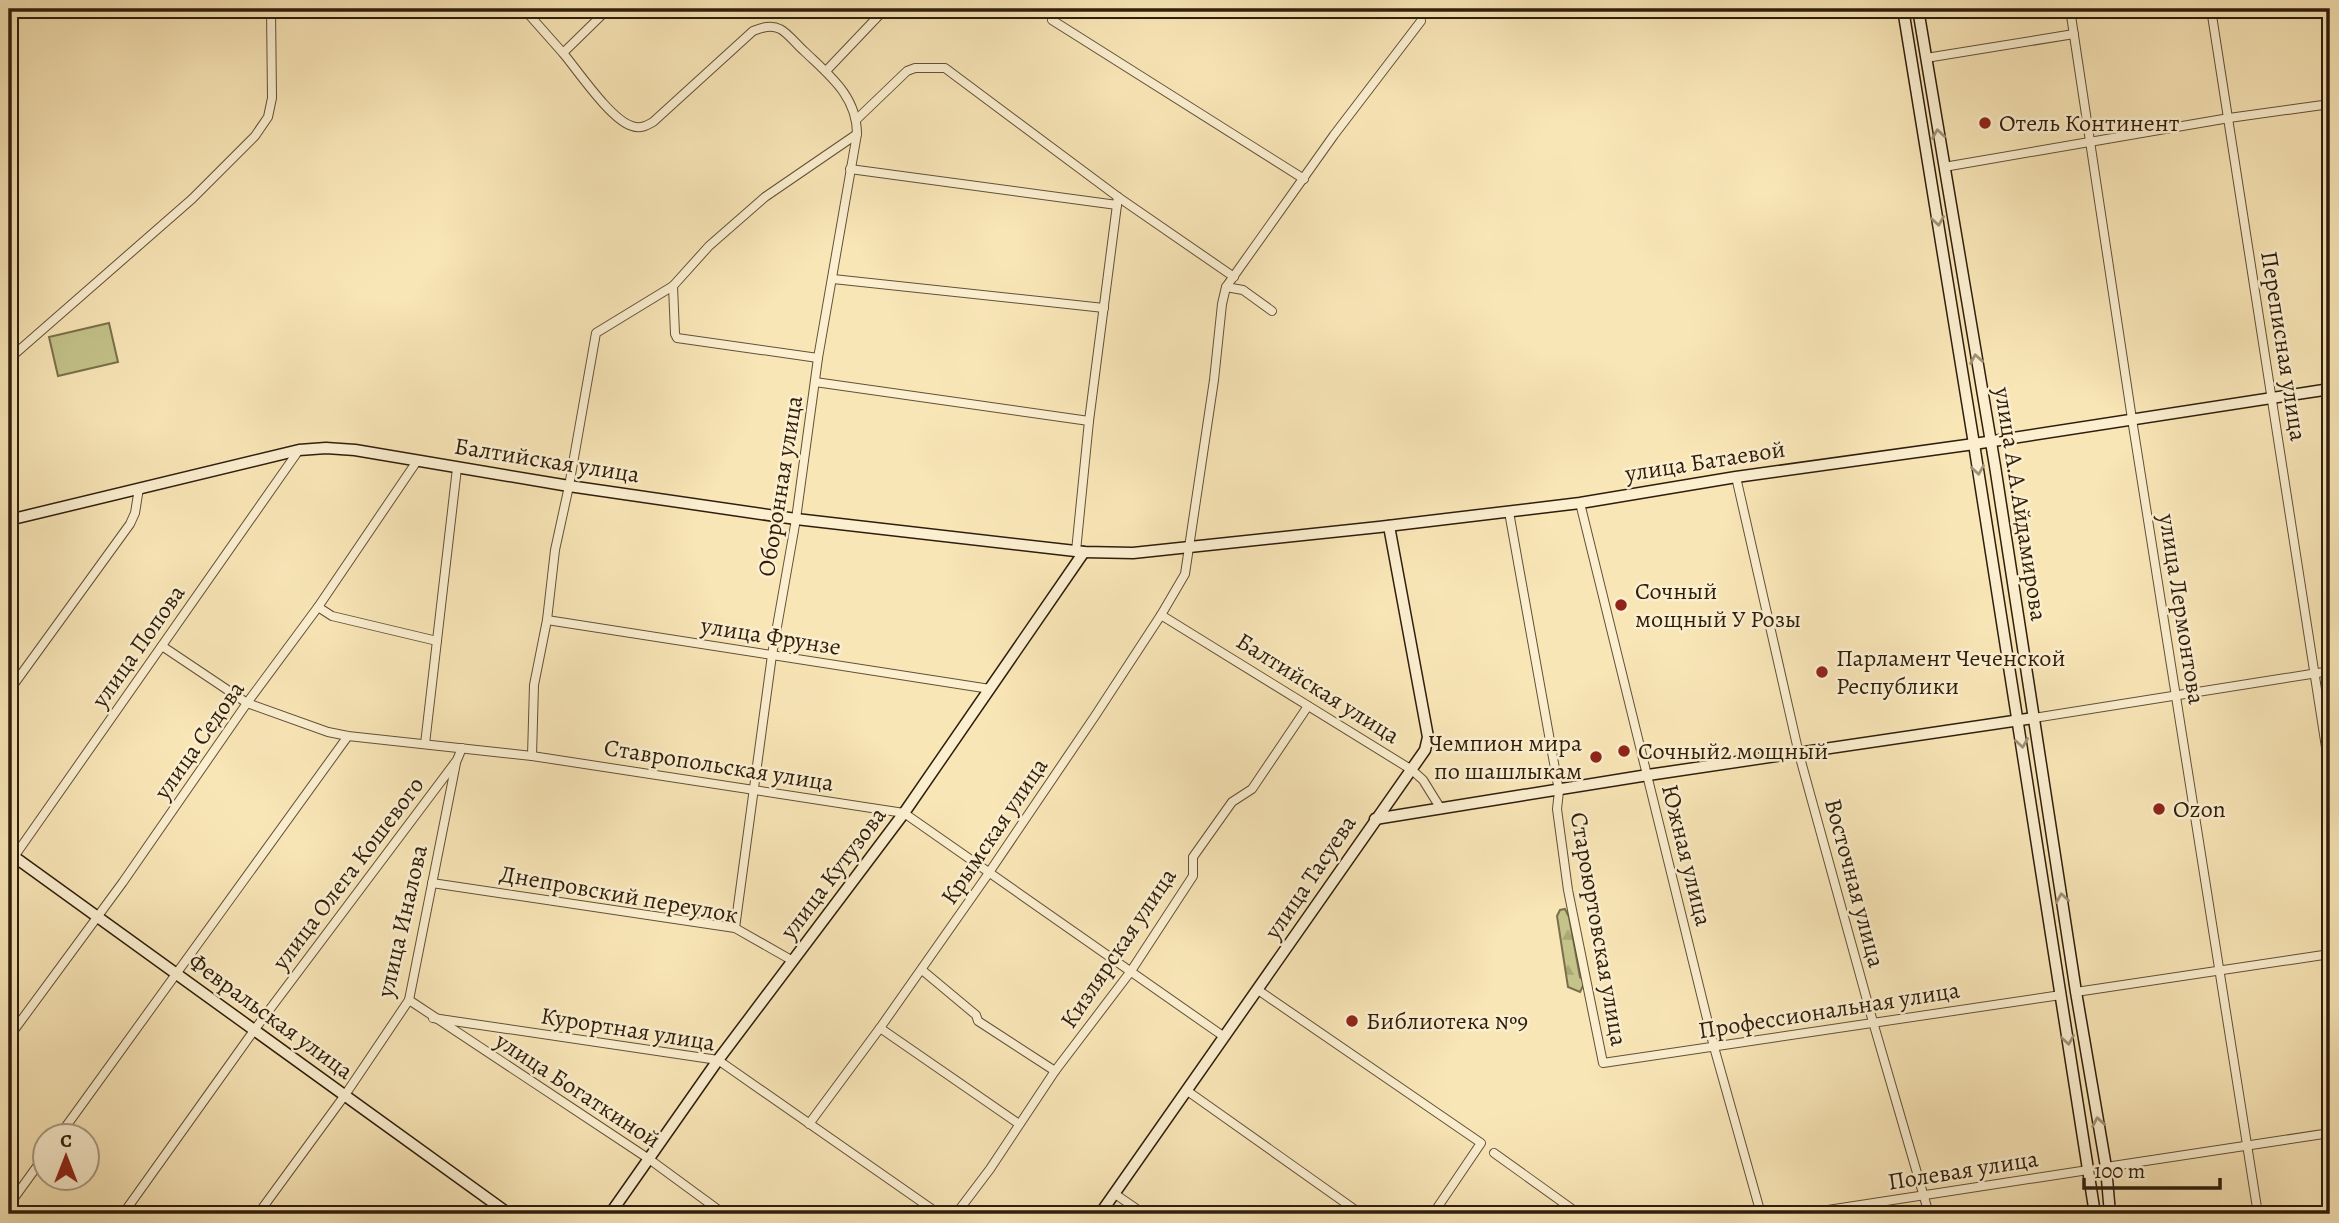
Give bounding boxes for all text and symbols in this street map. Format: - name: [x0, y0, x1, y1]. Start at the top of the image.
- place label: Отель Континент: [1999, 107, 2180, 139]
- marker: Отель Континент: [1977, 115, 1993, 131]
- one-way arrow: [1931, 128, 1946, 140]
- one-way arrow: [1930, 215, 1945, 227]
- street label: Переписная улица: [2253, 249, 2315, 443]
- one-way arrow: [1969, 353, 1984, 365]
- street label: улица А.А.Айдамирова: [1987, 384, 2055, 623]
- street label: Оборонная улица: [750, 393, 810, 579]
- street label: Балтийская улица: [452, 430, 642, 490]
- street label: улица Батаевой: [1622, 433, 1787, 490]
- one-way arrow: [1970, 464, 1985, 476]
- street label: улица Лермонтова: [2151, 511, 2213, 706]
- place label: Сочный мощный У Розы: [1635, 575, 1801, 635]
- street label: улица Попова: [83, 578, 192, 715]
- marker: Сочный мощный У Розы: [1613, 597, 1629, 613]
- street label: улица Фрунзе: [698, 609, 843, 663]
- street label: Балтийская улица: [1230, 625, 1406, 751]
- place label: Парламент Чеченской Республики: [1836, 642, 2065, 702]
- marker: Парламент Чеченской Республики: [1814, 664, 1830, 680]
- street label: улица Седова: [146, 674, 252, 806]
- place label: Чемпион мира по шашлыкам: [1429, 727, 1582, 787]
- street label: Ставропольская улица: [602, 731, 836, 799]
- place label: Сочный2 мощный: [1638, 735, 1828, 767]
- one-way arrow: [2014, 737, 2029, 749]
- marker: Сочный2 мощный: [1616, 743, 1632, 759]
- marker: Чемпион мира по шашлыкам: [1588, 749, 1604, 765]
- street label: Крымская улица: [933, 751, 1055, 911]
- street label: улица Олега Кошевого: [264, 770, 431, 977]
- street label: Южная улица: [1654, 781, 1720, 929]
- place label: Ozon: [2173, 793, 2226, 825]
- street label: Восточная улица: [1817, 795, 1893, 971]
- street label: улица Кутузова: [772, 800, 893, 946]
- marker: Ozon: [2151, 801, 2167, 817]
- street label: улица Тасуева: [1256, 809, 1363, 946]
- street label: Староюртовская улица: [1563, 810, 1635, 1048]
- street label: улица Иналова: [369, 842, 435, 1001]
- street label: Днепровский переулок: [497, 857, 741, 931]
- street label: Кизлярская улица: [1052, 862, 1184, 1034]
- one-way arrow: [2055, 892, 2070, 904]
- street label: Февральская улица: [182, 945, 360, 1087]
- street label: Профессиональная улица: [1696, 974, 1962, 1046]
- street label: Курортная улица: [538, 999, 718, 1059]
- place label: Библиотека №9: [1366, 1005, 1528, 1037]
- marker: Библиотека №9: [1344, 1013, 1360, 1029]
- street label: улица Богаткиной: [488, 1024, 667, 1155]
- one-way arrow: [2060, 1035, 2075, 1046]
- one-way arrow: [2092, 1116, 2107, 1128]
- north arrow: [32, 1122, 102, 1192]
- text: С: [60, 1128, 72, 1154]
- street label: Полевая улица: [1886, 1142, 2040, 1198]
- scale bar: [2084, 1146, 2220, 1190]
- text: 100 m: [2094, 1157, 2145, 1185]

